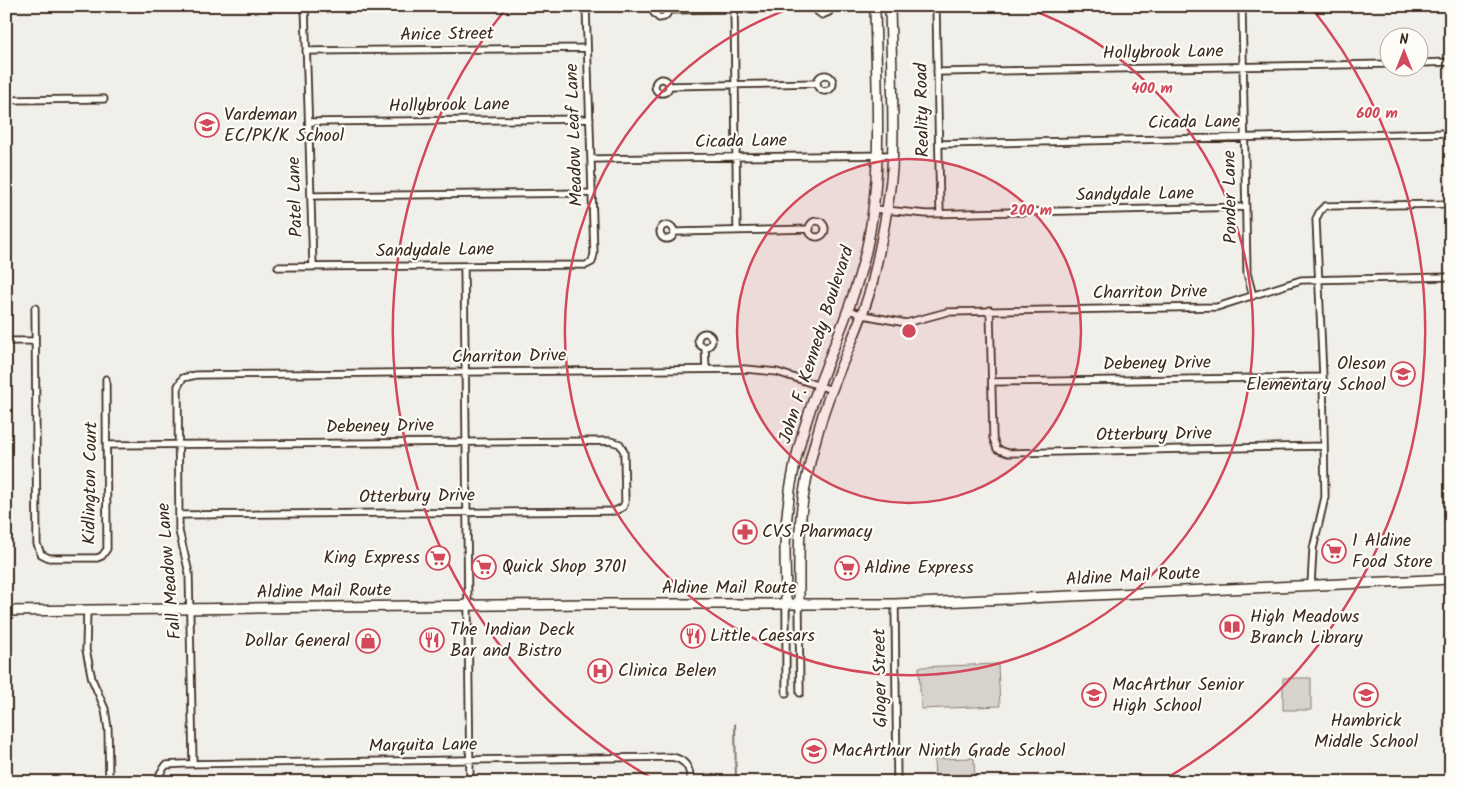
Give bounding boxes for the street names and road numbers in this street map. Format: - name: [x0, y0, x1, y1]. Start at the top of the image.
- street label: Anice Street: [400, 20, 495, 50]
- street label: Hollybrook Lane: [1102, 37, 1224, 69]
- street label: Reality Road: [908, 62, 938, 157]
- street label: Meadow Leaf Lane: [558, 63, 592, 207]
- street label: Hollybrook Lane: [388, 90, 510, 122]
- street label: Cicada Lane: [1148, 108, 1240, 138]
- street label: Cicada Lane: [695, 127, 787, 157]
- street label: Ponder Lane: [1216, 150, 1246, 244]
- street label: Patel Lane: [280, 156, 312, 238]
- street label: Sandydale Lane: [1076, 179, 1194, 211]
- street label: Sandydale Lane: [376, 235, 494, 267]
- street label: John F. Kennedy Boulevard: [771, 241, 863, 448]
- street label: Charriton Drive: [1092, 278, 1208, 308]
- street label: Charriton Drive: [451, 342, 567, 372]
- street label: Debeney Drive: [1103, 349, 1211, 379]
- street label: Debeney Drive: [326, 412, 434, 442]
- street label: Otterbury Drive: [1096, 419, 1212, 451]
- street label: Kidlington Court: [75, 420, 107, 545]
- street label: Otterbury Drive: [359, 481, 475, 513]
- street label: Fall Meadow Lane: [150, 501, 190, 641]
- street label: Aldine Mail Route: [1065, 559, 1201, 595]
- street label: Aldine Mail Route: [662, 574, 796, 603]
- street label: Aldine Mail Route: [257, 576, 391, 608]
- street label: Gloger Street: [866, 627, 896, 728]
- street label: Marquita Lane: [368, 731, 478, 761]

